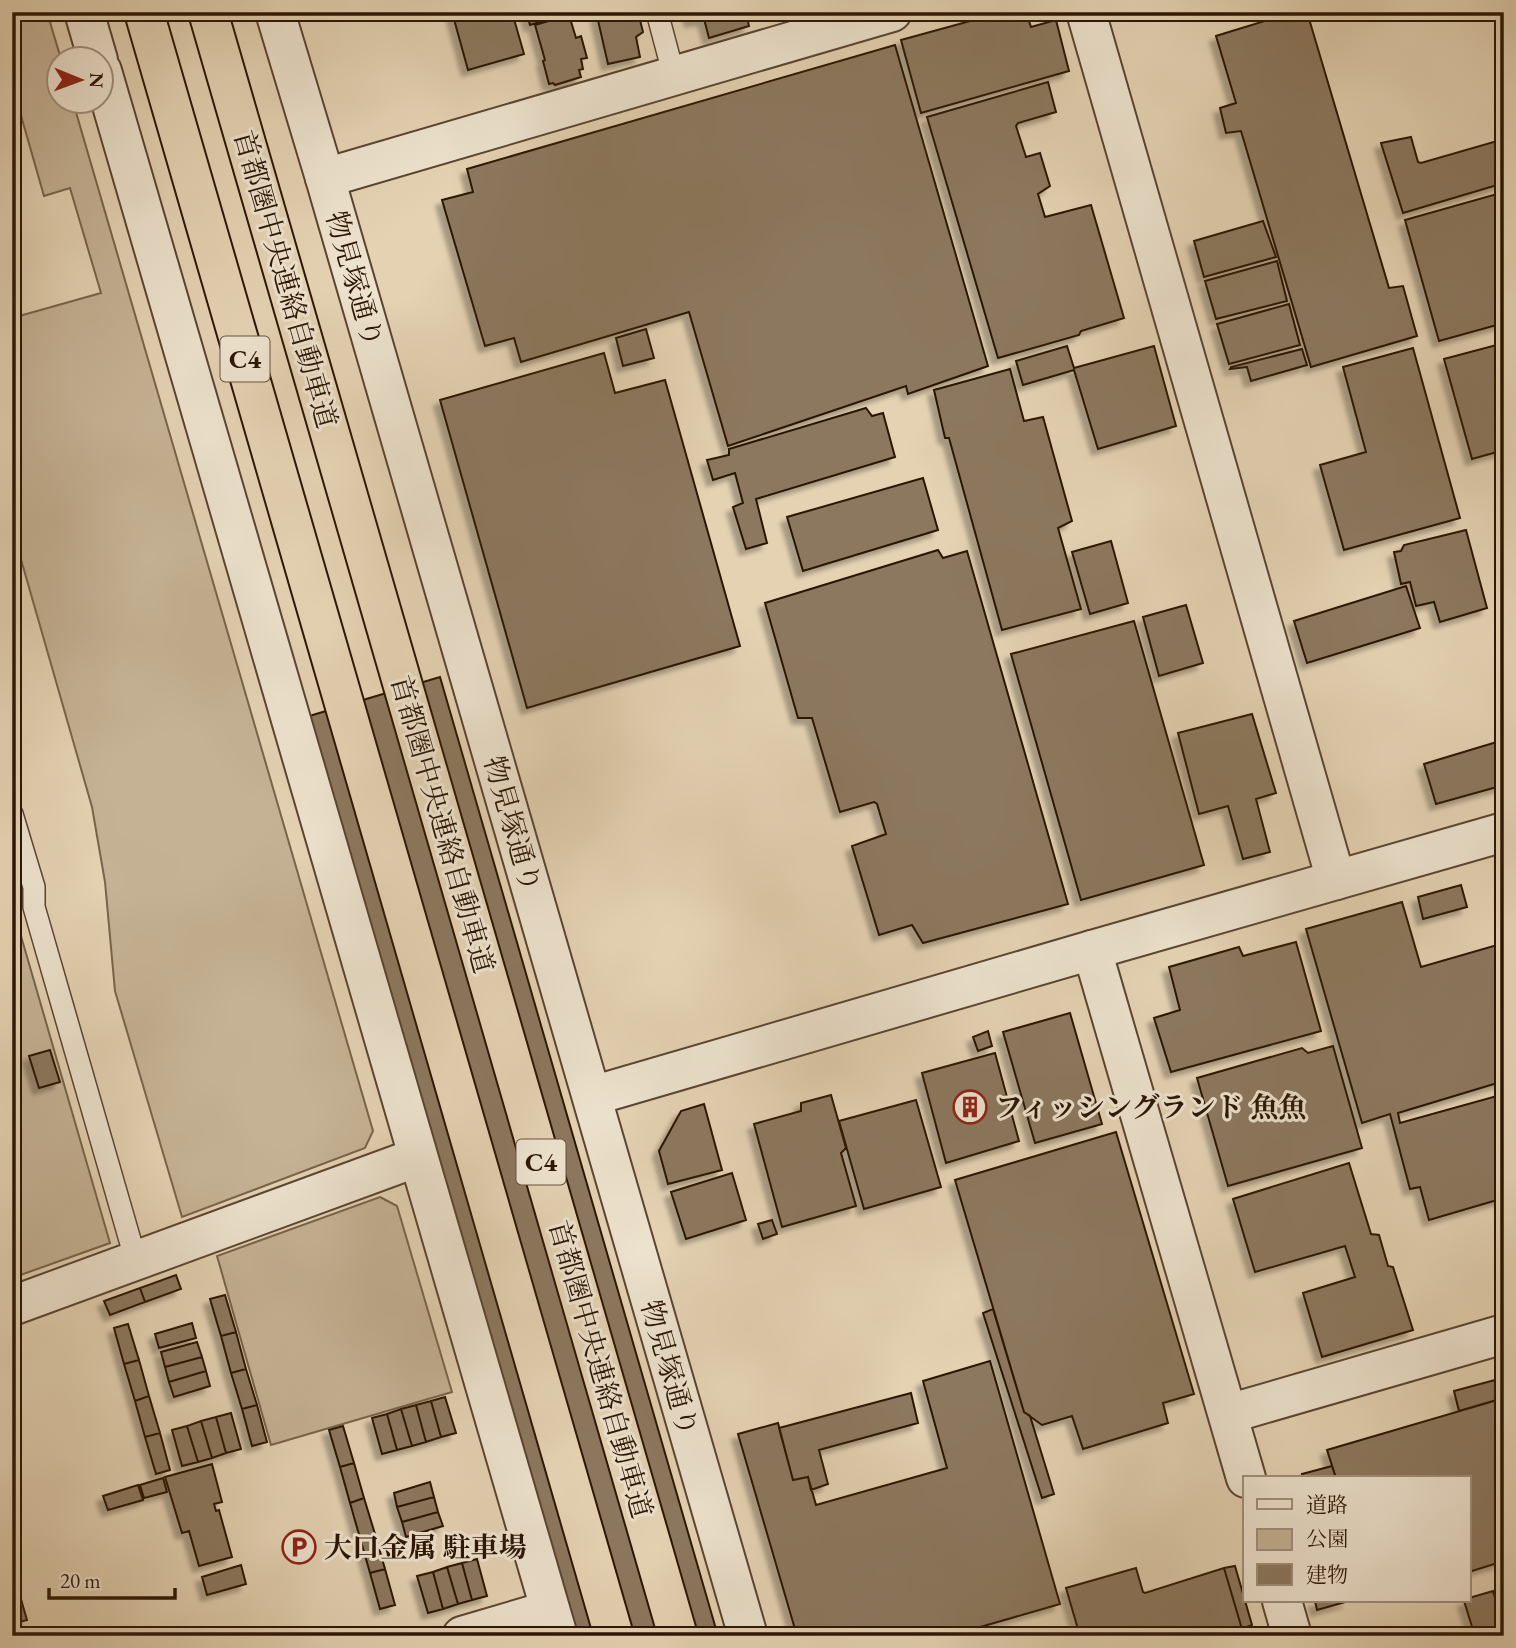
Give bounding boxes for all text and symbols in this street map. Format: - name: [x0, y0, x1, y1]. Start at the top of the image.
- north arrow: [46, 46, 116, 116]
- text: N: [84, 72, 109, 89]
- street label: 首都圏中央連絡自動車道: [226, 126, 346, 432]
- street label: 物見塚通り: [318, 207, 392, 351]
- road number: C4: [220, 336, 270, 382]
- street label: 首都圏中央連絡自動車道: [383, 671, 503, 977]
- street label: 物見塚通り: [476, 752, 550, 896]
- building icon: フィッシングランド 魚魚: [951, 1088, 989, 1126]
- place label: フィッシングランド 魚魚: [995, 1089, 1306, 1125]
- road number: C4: [516, 1140, 566, 1184]
- street label: 首都圏中央連絡自動車道: [541, 1216, 661, 1522]
- street label: 物見塚通り: [633, 1296, 707, 1440]
- legend: [1243, 1476, 1470, 1602]
- text: 道路: [1306, 1491, 1348, 1518]
- text: 公園: [1306, 1525, 1348, 1552]
- parking icon: 大口金属 駐車場: [280, 1528, 318, 1566]
- place label: 大口金属 駐車場: [324, 1529, 527, 1565]
- scale bar: [49, 1557, 175, 1601]
- text: 建物: [1306, 1561, 1348, 1588]
- text: 20 m: [60, 1567, 101, 1594]

